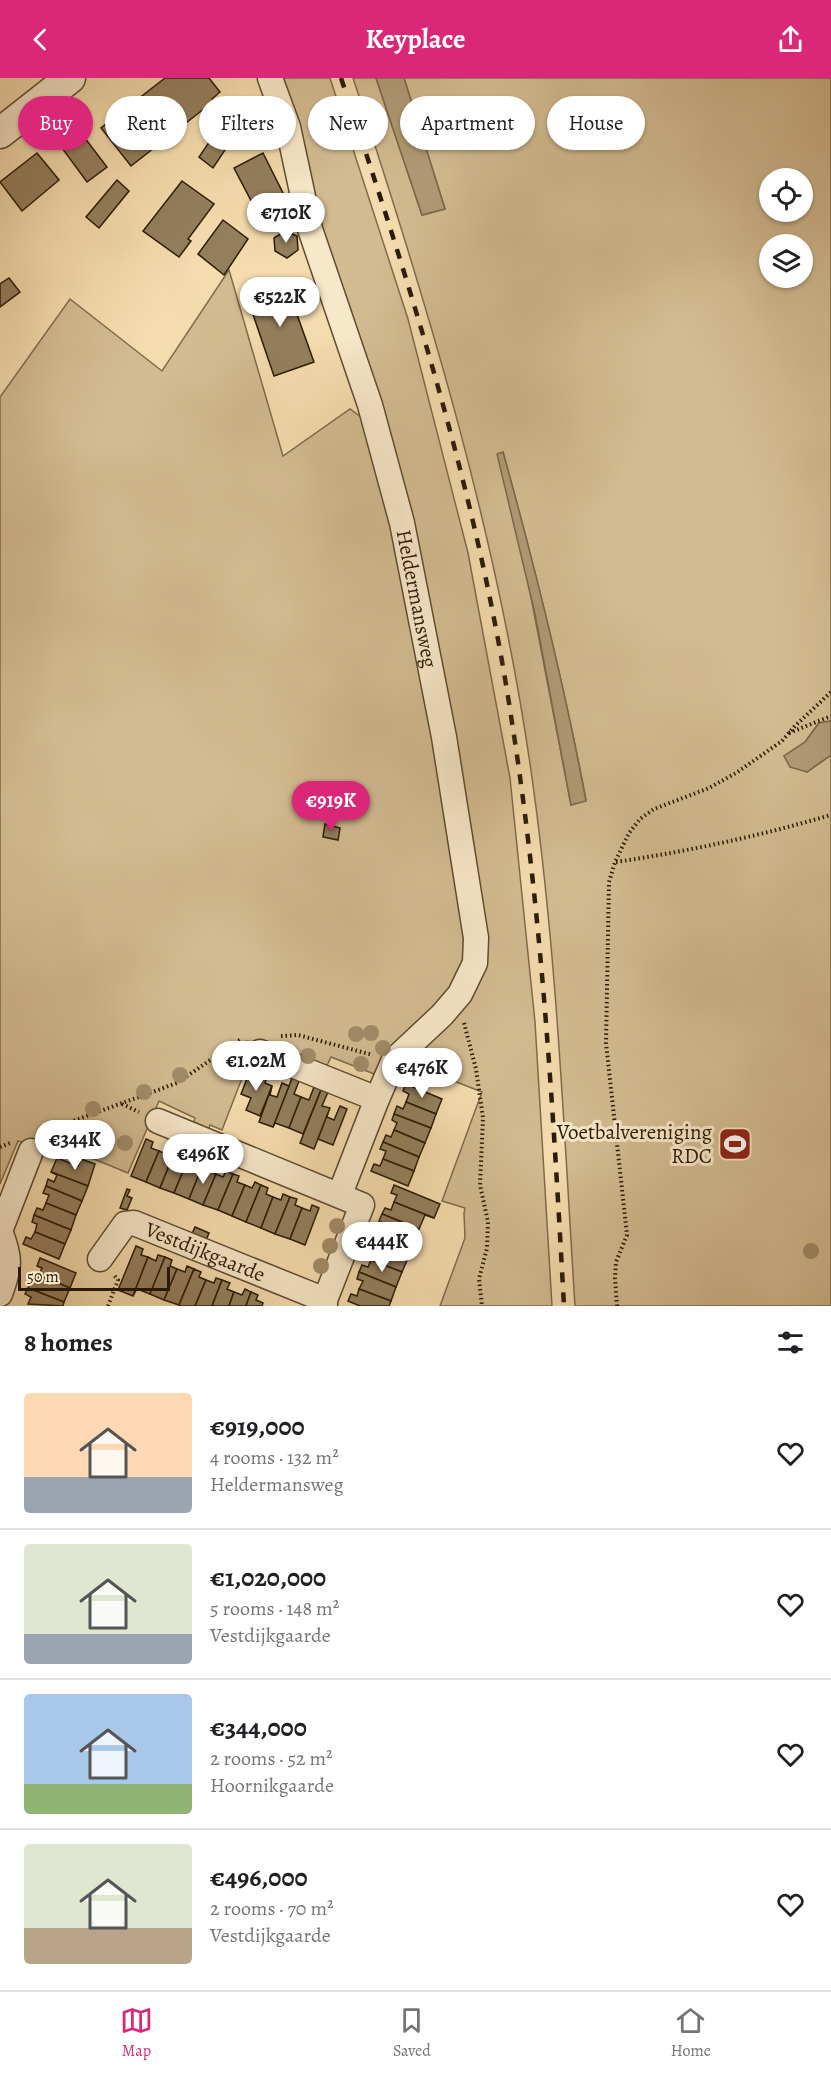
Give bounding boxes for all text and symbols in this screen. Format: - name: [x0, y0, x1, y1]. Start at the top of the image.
- text: Keyplace: [365, 21, 466, 57]
- icon: back: [24, 23, 57, 56]
- icon: share: [774, 23, 807, 56]
- chip: Buy: [18, 96, 93, 150]
- chip: Rent: [105, 96, 187, 150]
- chip: Filters: [199, 96, 296, 150]
- chip: New: [308, 96, 388, 150]
- chip: Apartment: [400, 96, 535, 150]
- chip: House: [547, 96, 645, 150]
- map controls: [759, 168, 813, 288]
- button: locate: [759, 168, 813, 222]
- pin: €710K: [244, 193, 328, 244]
- text: €710K: [261, 199, 311, 226]
- button: layers: [759, 234, 813, 288]
- pin: €522K: [238, 277, 322, 328]
- text: €522K: [254, 283, 306, 310]
- street label: Heldermansweg: [390, 527, 444, 671]
- pin: €919K: [289, 781, 373, 832]
- text: €919K: [306, 787, 356, 814]
- pin: €1.02M: [207, 1041, 305, 1092]
- text: €1.02M: [226, 1047, 286, 1074]
- pin: €476K: [380, 1048, 464, 1099]
- text: €476K: [396, 1054, 448, 1081]
- place label: Voetbalvereniging RDC: [556, 1118, 712, 1170]
- pin: €344K: [33, 1120, 117, 1171]
- text: €344K: [49, 1126, 101, 1153]
- sports icon: Voetbalvereniging RDC: [717, 1126, 753, 1162]
- pin: €496K: [161, 1134, 245, 1185]
- text: €496K: [177, 1140, 229, 1167]
- street label: Vestdijkgaarde: [140, 1215, 269, 1288]
- pin: €444K: [340, 1222, 424, 1273]
- text: €444K: [356, 1228, 408, 1255]
- scale bar: [18, 1264, 170, 1292]
- text: 50 m: [27, 1266, 59, 1288]
- text: 8 homes: [24, 1325, 113, 1360]
- icon: filters: [774, 1326, 807, 1359]
- text: €919,000: [210, 1409, 305, 1444]
- icon: home: [72, 1417, 144, 1489]
- icon: heart: [774, 1437, 807, 1470]
- text: 4 rooms · 132 m²: [210, 1444, 339, 1471]
- text: Heldermansweg: [210, 1471, 343, 1498]
- text: €1,020,000: [210, 1560, 326, 1595]
- icon: home: [72, 1568, 144, 1640]
- icon: heart: [774, 1588, 807, 1621]
- text: 5 rooms · 148 m²: [210, 1595, 339, 1622]
- text: Vestdijkgaarde: [210, 1622, 331, 1649]
- text: €344,000: [210, 1710, 307, 1745]
- icon: home: [72, 1718, 144, 1790]
- icon: heart: [774, 1738, 807, 1771]
- text: 2 rooms · 52 m²: [210, 1745, 333, 1772]
- text: Hoornikgaarde: [210, 1772, 334, 1799]
- text: €496,000: [210, 1860, 308, 1895]
- icon: home: [72, 1868, 144, 1940]
- icon: heart: [774, 1888, 807, 1921]
- text: 2 rooms · 70 m²: [210, 1895, 334, 1922]
- text: Vestdijkgaarde: [210, 1922, 331, 1949]
- tab: Map: [120, 2004, 153, 2062]
- tab: Saved: [393, 2004, 431, 2062]
- tab: Home: [671, 2004, 711, 2062]

